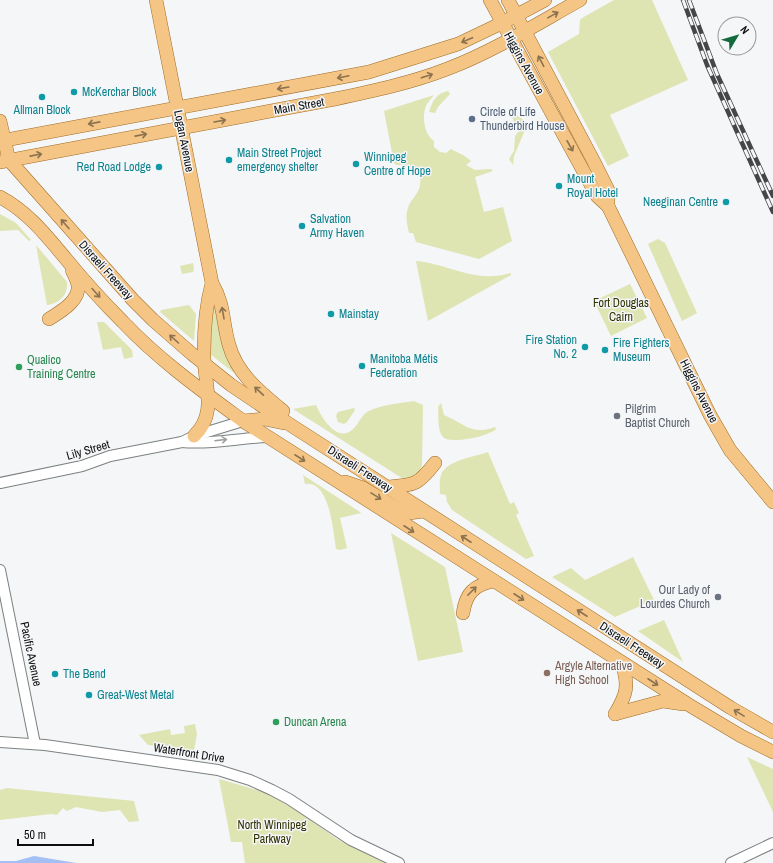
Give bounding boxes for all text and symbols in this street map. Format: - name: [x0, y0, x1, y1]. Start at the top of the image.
- one-way arrow: [546, 11, 558, 19]
- north arrow: [717, 16, 757, 56]
- text: N: [737, 23, 752, 37]
- street label: Higgins Avenue: [500, 29, 548, 97]
- one-way arrow: [461, 37, 473, 44]
- one-way arrow: [537, 55, 544, 67]
- one-way arrow: [420, 72, 433, 79]
- one-way arrow: [337, 74, 350, 82]
- place label: McKerchar Block: [82, 84, 156, 100]
- one-way arrow: [277, 84, 290, 92]
- marker: McKerchar Block: [69, 87, 79, 97]
- marker: Allman Block: [37, 92, 47, 102]
- street label: Main Street: [273, 94, 326, 118]
- place label: Allman Block: [13, 102, 71, 118]
- place label: Circle of Life Thunderbird House: [480, 104, 565, 134]
- street label: Logan Avenue: [170, 109, 198, 173]
- marker: Circle of Life Thunderbird House: [467, 114, 477, 124]
- one-way arrow: [213, 116, 226, 124]
- one-way arrow: [88, 120, 101, 128]
- one-way arrow: [134, 131, 147, 139]
- one-way arrow: [567, 140, 574, 152]
- place label: Main Street Project emergency shelter: [237, 145, 321, 175]
- place label: Winnipeg Centre of Hope: [364, 149, 431, 179]
- one-way arrow: [29, 151, 42, 159]
- marker: Main Street Project emergency shelter: [224, 155, 234, 165]
- place label: Red Road Lodge: [77, 159, 151, 175]
- marker: Winnipeg Centre of Hope: [351, 159, 361, 169]
- marker: Red Road Lodge: [154, 162, 164, 172]
- place label: Mount Royal Hotel: [567, 171, 618, 201]
- marker: Mount Royal Hotel: [554, 181, 564, 191]
- place label: Neeginan Centre: [643, 194, 718, 210]
- marker: Neeginan Centre: [721, 197, 731, 207]
- place label: Salvation Army Haven: [309, 211, 364, 241]
- one-way arrow: [60, 219, 69, 230]
- marker: Salvation Army Haven: [297, 221, 307, 231]
- street label: Disraeli Freeway: [75, 237, 137, 303]
- one-way arrow: [91, 288, 100, 299]
- park label: Fort Douglas Cairn: [593, 295, 649, 325]
- place label: Mainstay: [339, 306, 379, 322]
- one-way arrow: [219, 307, 227, 320]
- marker: Mainstay: [326, 309, 336, 319]
- place label: Fire Station No. 2: [526, 332, 577, 362]
- one-way arrow: [168, 334, 179, 343]
- place label: Fire Fighters Museum: [613, 335, 669, 365]
- marker: Fire Station No. 2: [580, 342, 590, 352]
- marker: Fire Fighters Museum: [600, 345, 610, 355]
- place label: Manitoba Métis Federation: [370, 351, 438, 381]
- place label: Qualico Training Centre: [27, 352, 96, 382]
- street label: Higgins Avenue: [676, 356, 722, 426]
- marker: Manitoba Métis Federation: [357, 361, 367, 371]
- marker: Qualico Training Centre: [14, 362, 24, 372]
- one-way arrow: [254, 386, 264, 395]
- place label: Pilgrim Baptist Church: [625, 401, 690, 431]
- marker: Pilgrim Baptist Church: [612, 411, 622, 421]
- street label: Lily Street: [64, 436, 112, 464]
- one-way arrow: [214, 436, 227, 444]
- street label: Disraeli Freeway: [324, 442, 396, 496]
- one-way arrow: [294, 454, 305, 462]
- one-way arrow: [371, 492, 382, 500]
- one-way arrow: [403, 525, 415, 533]
- one-way arrow: [461, 534, 472, 543]
- place label: Our Lady of Lourdes Church: [640, 582, 710, 612]
- one-way arrow: [467, 586, 477, 596]
- marker: Our Lady of Lourdes Church: [713, 592, 723, 602]
- one-way arrow: [514, 593, 525, 602]
- one-way arrow: [577, 609, 588, 617]
- street label: Disraeli Freeway: [596, 618, 668, 672]
- street label: Pacific Avenue: [16, 620, 46, 688]
- place label: Argyle Alternative High School: [554, 658, 632, 688]
- place label: The Bend: [63, 666, 106, 682]
- marker: Argyle Alternative High School: [542, 668, 552, 678]
- marker: The Bend: [50, 669, 60, 679]
- one-way arrow: [647, 679, 659, 687]
- place label: Great-West Metal: [97, 687, 174, 703]
- marker: Great-West Metal: [84, 690, 94, 700]
- one-way arrow: [733, 709, 745, 717]
- place label: Duncan Arena: [284, 714, 347, 730]
- marker: Duncan Arena: [271, 717, 281, 727]
- street label: Waterfront Drive: [152, 739, 226, 767]
- park label: North Winnipeg Parkway: [238, 817, 307, 847]
- scale bar: [18, 821, 93, 847]
- text: 50 m: [24, 827, 46, 843]

